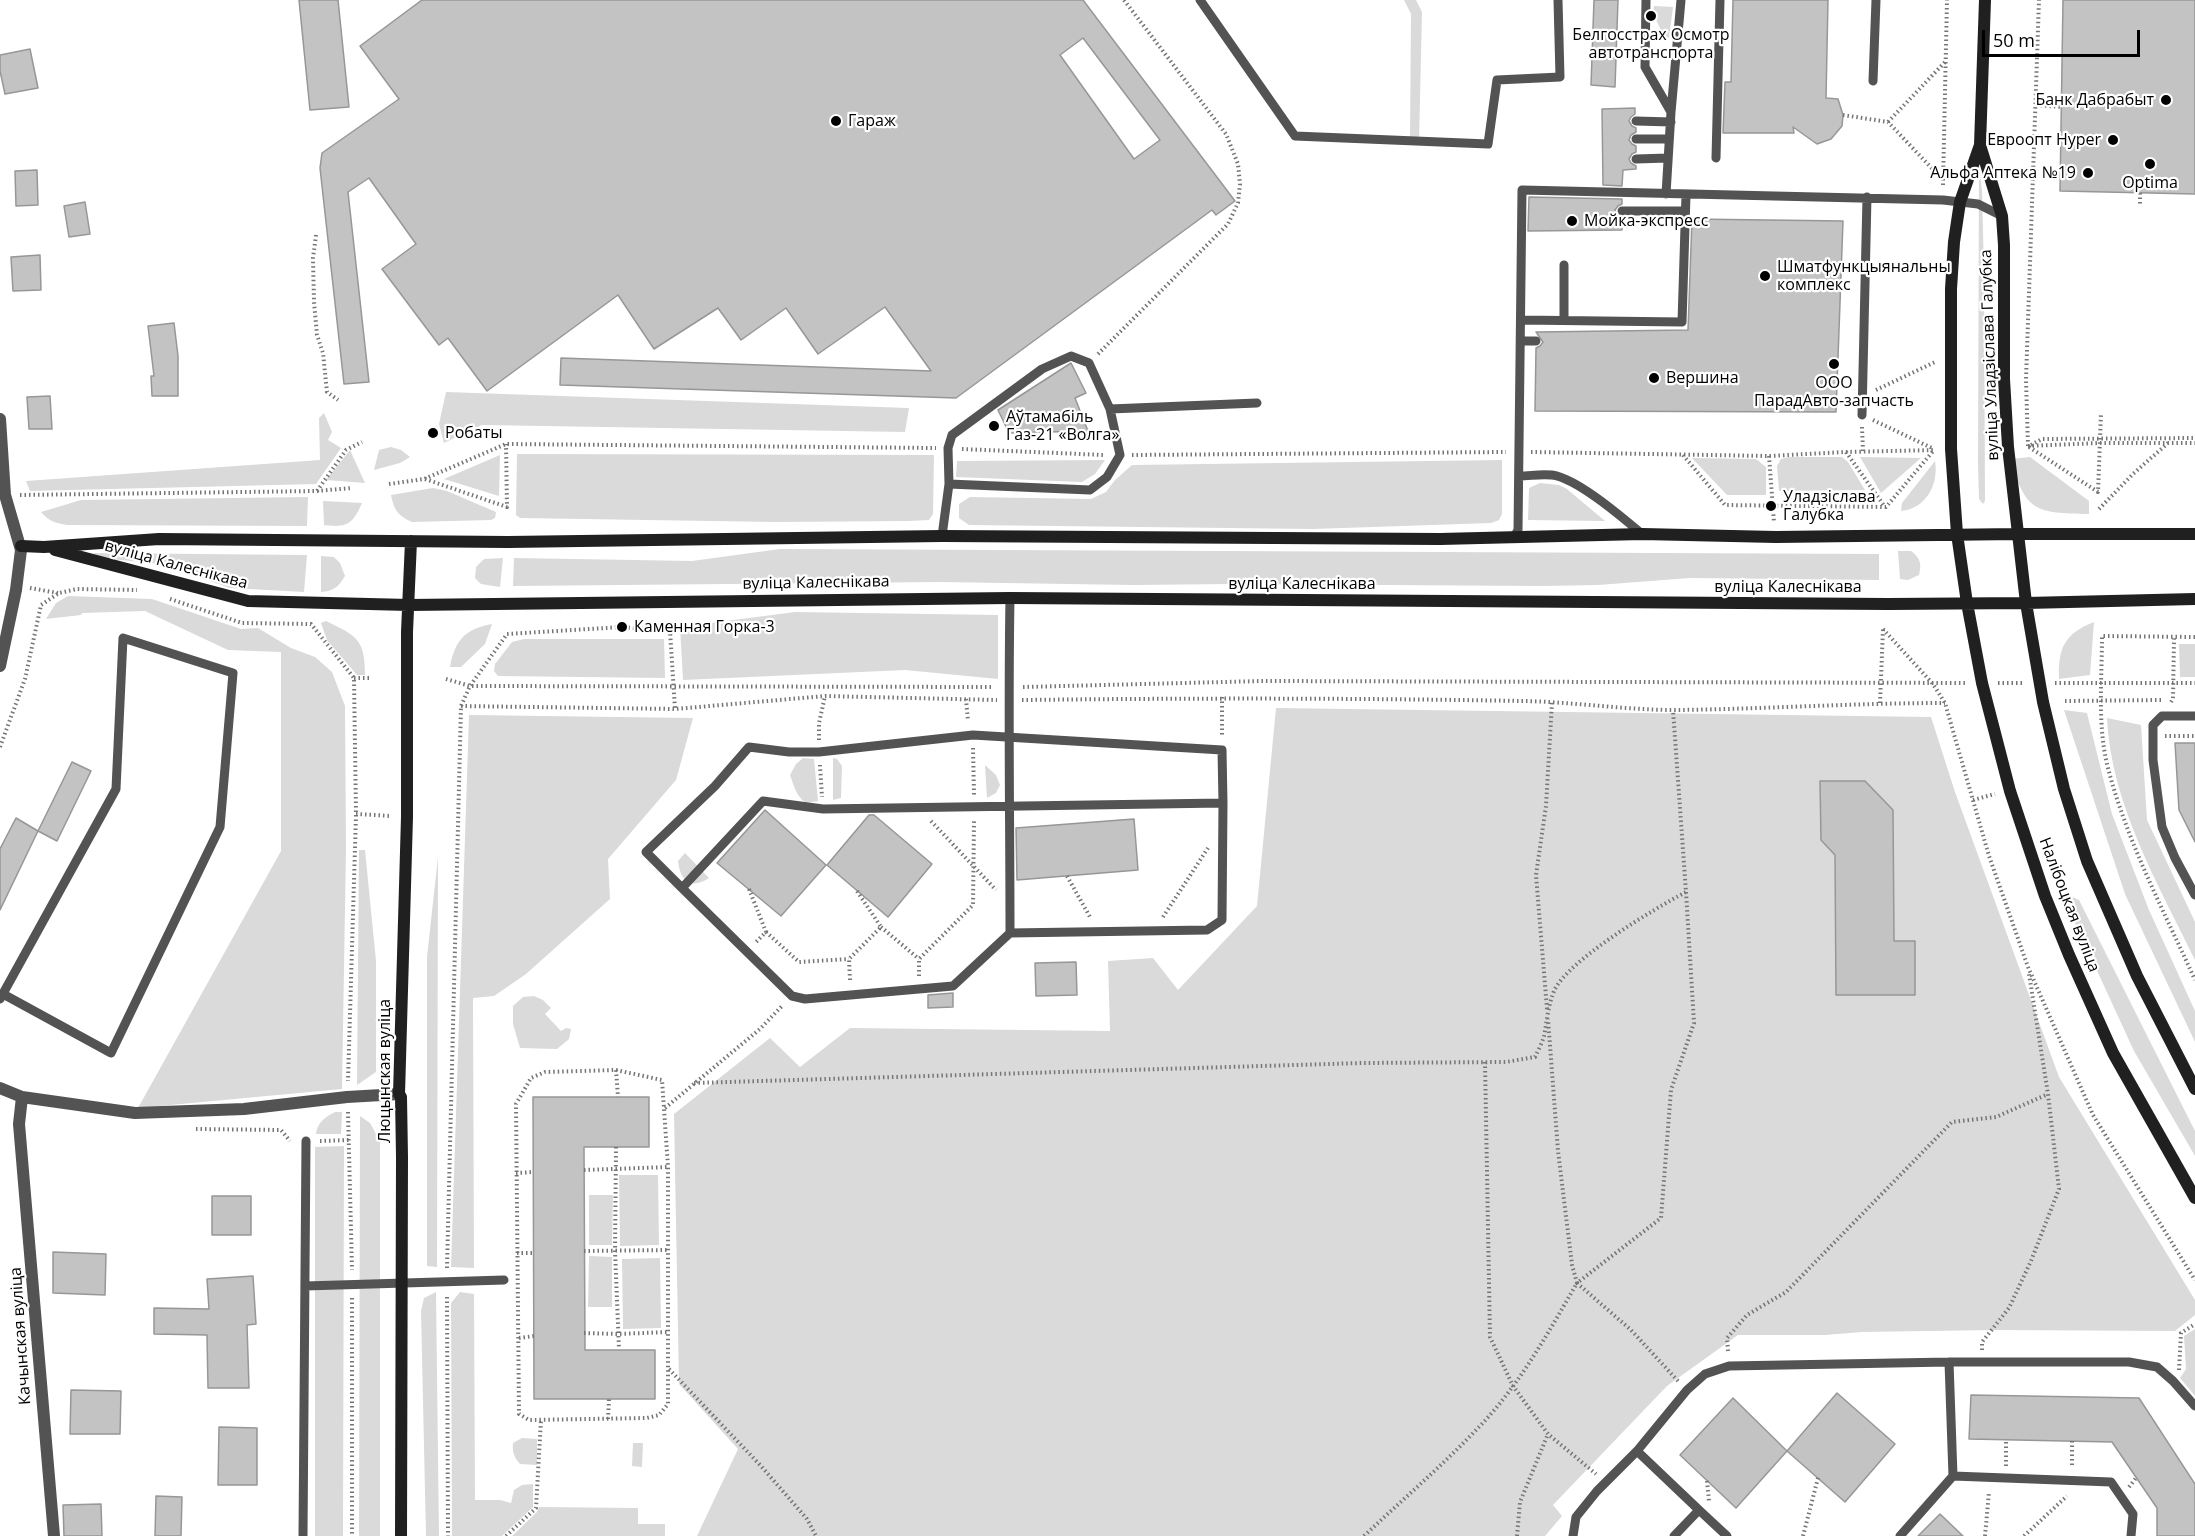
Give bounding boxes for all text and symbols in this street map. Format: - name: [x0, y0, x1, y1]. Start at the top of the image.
- marker: Белгосстрах Осмотр автотранспорта: [1644, 9, 1658, 23]
- scale bar: [1985, 18, 2142, 56]
- place label: Белгосстрах Осмотр автотранспорта: [1572, 25, 1730, 63]
- text: 50 m: [1993, 28, 2035, 52]
- place label: Банк Дабрабыт: [2035, 90, 2154, 110]
- marker: Банк Дабрабыт: [2159, 93, 2173, 107]
- place label: Гараж: [848, 111, 896, 131]
- marker: Гараж: [829, 114, 843, 128]
- place label: Евроопт Hyper: [1987, 130, 2101, 150]
- marker: Евроопт Hyper: [2106, 133, 2120, 147]
- marker: Optima: [2143, 157, 2157, 171]
- place label: Альфа Аптека №19: [1930, 163, 2076, 183]
- marker: Альфа Аптека №19: [2081, 166, 2095, 180]
- place label: Optima: [2122, 173, 2178, 193]
- place label: Мойка-экспресс: [1584, 211, 1708, 231]
- marker: Мойка-экспресс: [1565, 214, 1579, 228]
- street label: вуліца Уладзіслава Галубка: [1977, 249, 2003, 461]
- place label: Шматфункцыянальны комплекс: [1777, 257, 1951, 295]
- marker: Шматфункцыянальны комплекс: [1758, 269, 1772, 283]
- marker: ООО ПарадАвто-запчасть: [1827, 357, 1841, 371]
- place label: Вершина: [1666, 368, 1739, 388]
- marker: Вершина: [1647, 371, 1661, 385]
- place label: ООО ПарадАвто-запчасть: [1754, 373, 1914, 411]
- place label: Аўтамабіль Газ-21 «Волга»: [1006, 407, 1119, 445]
- marker: Аўтамабіль Газ-21 «Волга»: [987, 419, 1001, 433]
- place label: Робаты: [445, 423, 502, 443]
- marker: Робаты: [426, 426, 440, 440]
- place label: Уладзіслава Галубка: [1783, 487, 1876, 525]
- marker: Уладзіслава Галубка: [1764, 499, 1778, 513]
- street label: вуліца Калеснікава: [102, 537, 250, 593]
- street label: вуліца Калеснікава: [742, 572, 890, 594]
- street label: вуліца Калеснікава: [1228, 574, 1376, 594]
- street label: вуліца Калеснікава: [1714, 577, 1862, 597]
- place label: Каменная Горка-3: [634, 617, 775, 637]
- marker: Каменная Горка-3: [615, 620, 629, 634]
- street label: Налібоцкая вуліца: [2035, 835, 2103, 975]
- street label: Люцынская вуліца: [375, 999, 395, 1143]
- street label: Качынская вуліца: [7, 1267, 35, 1405]

